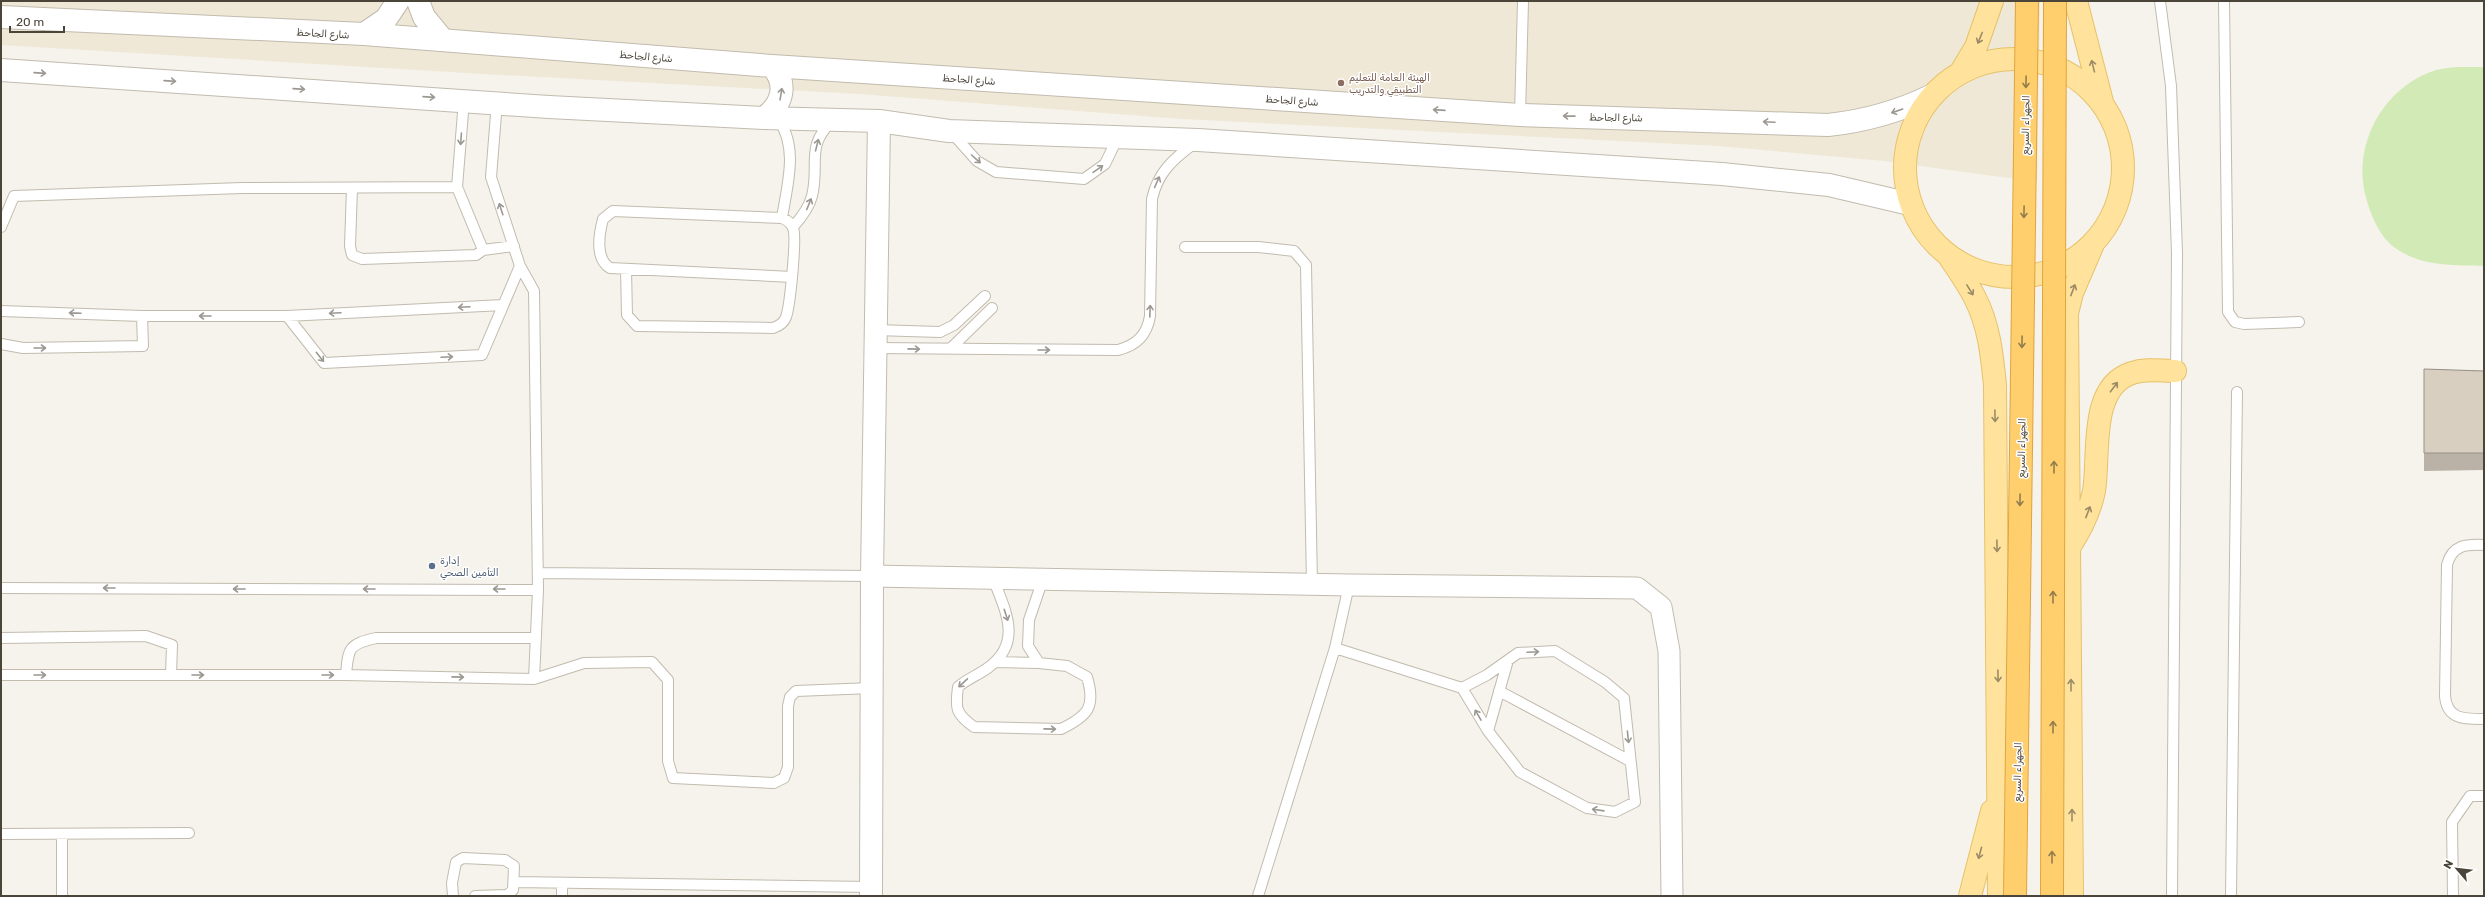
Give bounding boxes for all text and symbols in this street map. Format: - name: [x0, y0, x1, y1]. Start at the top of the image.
- scale bar: [10, 8, 64, 34]
- text: 20 m: [16, 15, 44, 29]
- street label: شارع الجاحظ: [296, 27, 350, 42]
- one-way arrow: [1975, 31, 1983, 43]
- street label: شارع الجاحظ: [619, 49, 673, 66]
- one-way arrow: [2088, 59, 2096, 72]
- one-way arrow: [33, 69, 46, 76]
- street label: شارع الجاحظ: [942, 72, 996, 89]
- place label: الهيئة العامة للتعليم التطبيقي والتدريب: [1349, 72, 1430, 98]
- one-way arrow: [2022, 75, 2029, 88]
- one-way arrow: [163, 77, 176, 84]
- marker: الهيئة العامة للتعليم التطبيقي والتدريب: [1336, 78, 1346, 88]
- one-way arrow: [292, 86, 305, 93]
- one-way arrow: [777, 88, 785, 101]
- street label: شارع الجاحظ: [1265, 93, 1319, 110]
- one-way arrow: [422, 94, 435, 101]
- street label: الجهراء السريع: [2019, 95, 2034, 155]
- one-way arrow: [1433, 106, 1446, 113]
- one-way arrow: [1891, 108, 1904, 115]
- one-way arrow: [1563, 112, 1576, 120]
- street label: شارع الجاحظ: [1589, 112, 1643, 125]
- one-way arrow: [1763, 119, 1776, 126]
- one-way arrow: [457, 132, 464, 145]
- one-way arrow: [813, 139, 821, 152]
- one-way arrow: [971, 154, 981, 163]
- one-way arrow: [1093, 165, 1104, 173]
- one-way arrow: [1154, 176, 1161, 188]
- one-way arrow: [805, 198, 813, 210]
- one-way arrow: [497, 203, 504, 216]
- one-way arrow: [2020, 205, 2028, 218]
- one-way arrow: [1967, 284, 1975, 296]
- one-way arrow: [2070, 284, 2078, 296]
- one-way arrow: [458, 304, 471, 311]
- one-way arrow: [1147, 305, 1154, 318]
- one-way arrow: [69, 310, 82, 317]
- one-way arrow: [329, 310, 342, 317]
- one-way arrow: [199, 312, 212, 320]
- one-way arrow: [2018, 335, 2026, 348]
- one-way arrow: [33, 344, 46, 352]
- one-way arrow: [907, 345, 920, 353]
- one-way arrow: [1037, 346, 1050, 354]
- one-way arrow: [315, 352, 324, 362]
- one-way arrow: [440, 353, 453, 360]
- one-way arrow: [2110, 381, 2118, 392]
- one-way arrow: [1991, 409, 1999, 422]
- street label: الجهراء السريع: [2015, 418, 2030, 478]
- one-way arrow: [2050, 461, 2058, 474]
- one-way arrow: [2016, 493, 2024, 506]
- one-way arrow: [2084, 506, 2092, 518]
- one-way arrow: [1993, 539, 2001, 552]
- place label: إدارة التأمين الصحي: [440, 555, 499, 581]
- marker: إدارة التأمين الصحي: [427, 561, 437, 571]
- one-way arrow: [103, 584, 116, 592]
- one-way arrow: [233, 585, 246, 593]
- one-way arrow: [363, 585, 376, 593]
- one-way arrow: [493, 585, 506, 593]
- one-way arrow: [2049, 591, 2057, 604]
- one-way arrow: [1003, 608, 1010, 621]
- one-way arrow: [1526, 649, 1539, 656]
- one-way arrow: [1994, 669, 2002, 682]
- one-way arrow: [33, 671, 46, 679]
- one-way arrow: [191, 671, 204, 679]
- one-way arrow: [321, 671, 334, 679]
- one-way arrow: [451, 673, 464, 681]
- one-way arrow: [958, 679, 968, 688]
- one-way arrow: [2067, 679, 2075, 692]
- one-way arrow: [1474, 709, 1482, 721]
- one-way arrow: [2049, 721, 2057, 734]
- one-way arrow: [1043, 725, 1056, 733]
- one-way arrow: [1624, 730, 1631, 743]
- street label: الجهراء السريع: [2011, 742, 2026, 802]
- one-way arrow: [1592, 806, 1605, 814]
- one-way arrow: [2068, 809, 2076, 822]
- one-way arrow: [1976, 846, 1983, 859]
- north arrow: [2437, 849, 2477, 889]
- one-way arrow: [2048, 851, 2056, 864]
- text: N: [2441, 858, 2456, 871]

